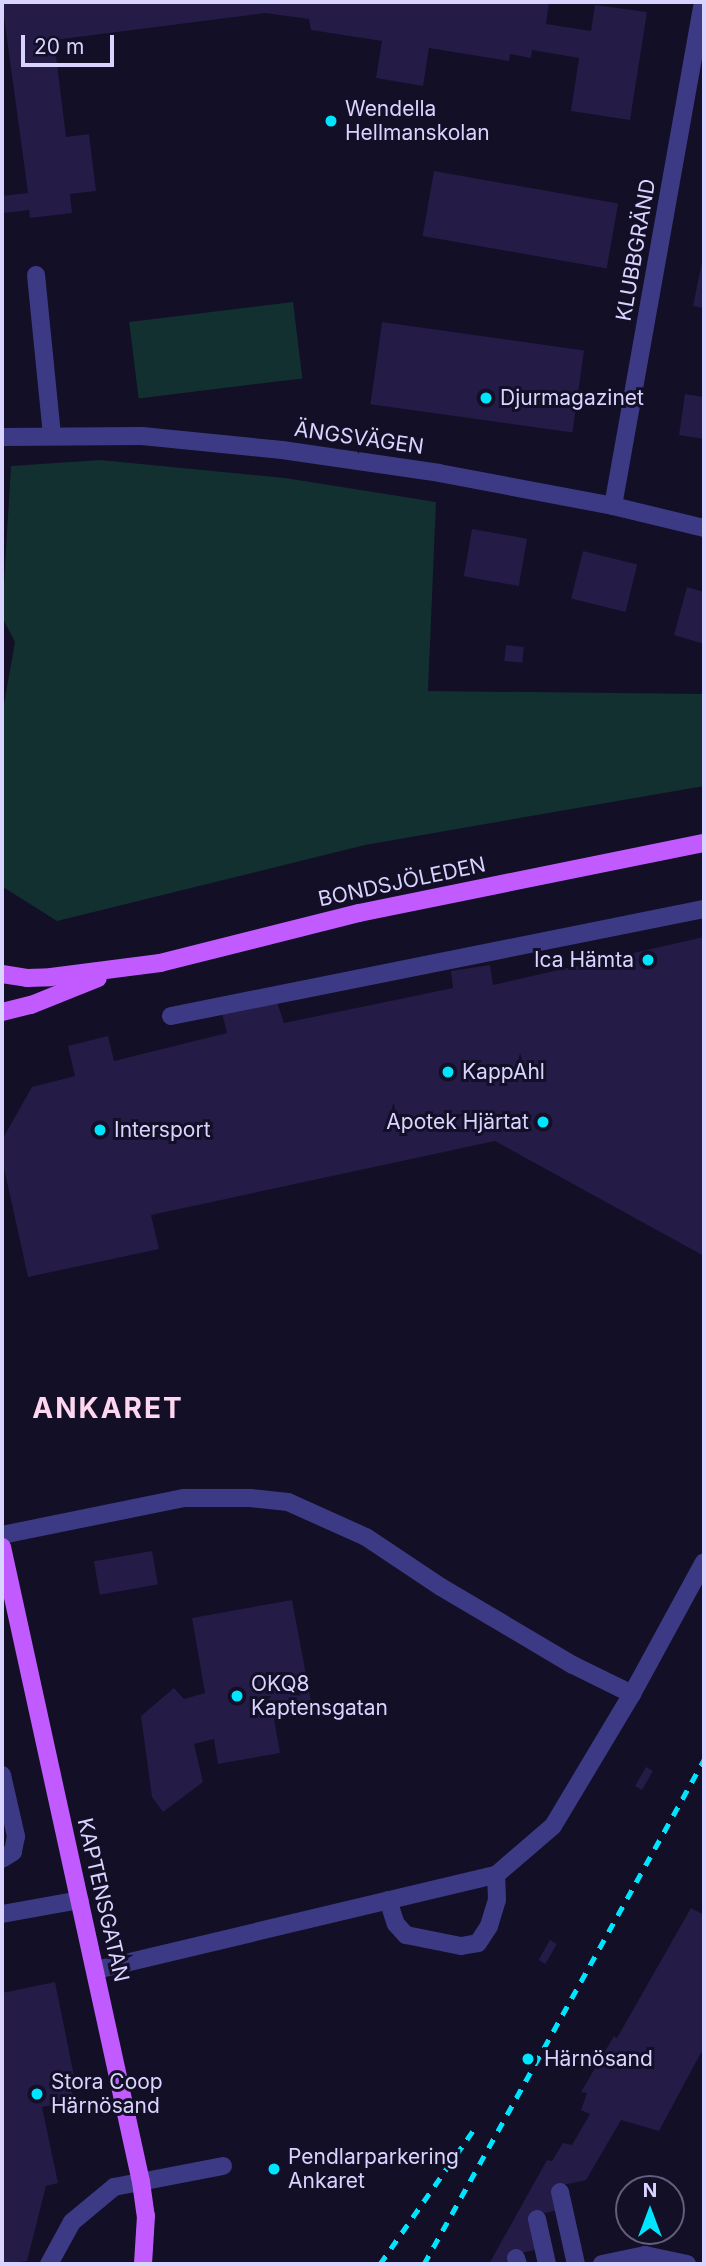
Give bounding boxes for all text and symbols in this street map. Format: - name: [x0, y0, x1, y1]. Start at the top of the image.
- scale bar: [24, 21, 117, 65]
- text: 20 m: [34, 34, 84, 59]
- place label: Wendella Hellmanskolan: [345, 96, 490, 146]
- marker: Wendella Hellmanskolan: [323, 113, 339, 129]
- street label: KLUBBGRÄND: [611, 177, 661, 323]
- place label: Djurmagazinet: [500, 385, 644, 411]
- marker: Djurmagazinet: [478, 390, 494, 406]
- street label: ÄNGSVÄGEN: [293, 416, 425, 460]
- street label: BONDSJÖLEDEN: [316, 852, 488, 912]
- place label: Ica Hämta: [534, 947, 634, 973]
- marker: Ica Hämta: [640, 952, 656, 968]
- place label: KappAhl: [462, 1059, 545, 1085]
- marker: KappAhl: [440, 1064, 456, 1080]
- place label: Apotek Hjärtat: [386, 1109, 529, 1135]
- marker: Apotek Hjärtat: [535, 1114, 551, 1130]
- place label: Intersport: [114, 1117, 210, 1143]
- marker: Intersport: [92, 1122, 108, 1138]
- district label: ANKARET: [33, 1391, 183, 1425]
- place label: OKQ8 Kaptensgatan: [251, 1671, 388, 1721]
- marker: OKQ8 Kaptensgatan: [229, 1688, 245, 1704]
- street label: KAPTENSGATAN: [72, 1816, 134, 1984]
- place label: Härnösand: [544, 2046, 653, 2072]
- marker: Härnösand: [518, 2049, 538, 2069]
- place label: Stora Coop Härnösand: [51, 2069, 163, 2119]
- marker: Stora Coop Härnösand: [29, 2086, 45, 2102]
- place label: Pendlarparkering Ankaret: [288, 2144, 459, 2194]
- marker: Pendlarparkering Ankaret: [266, 2161, 282, 2177]
- north arrow: [615, 2175, 685, 2245]
- text: N: [643, 2179, 657, 2202]

